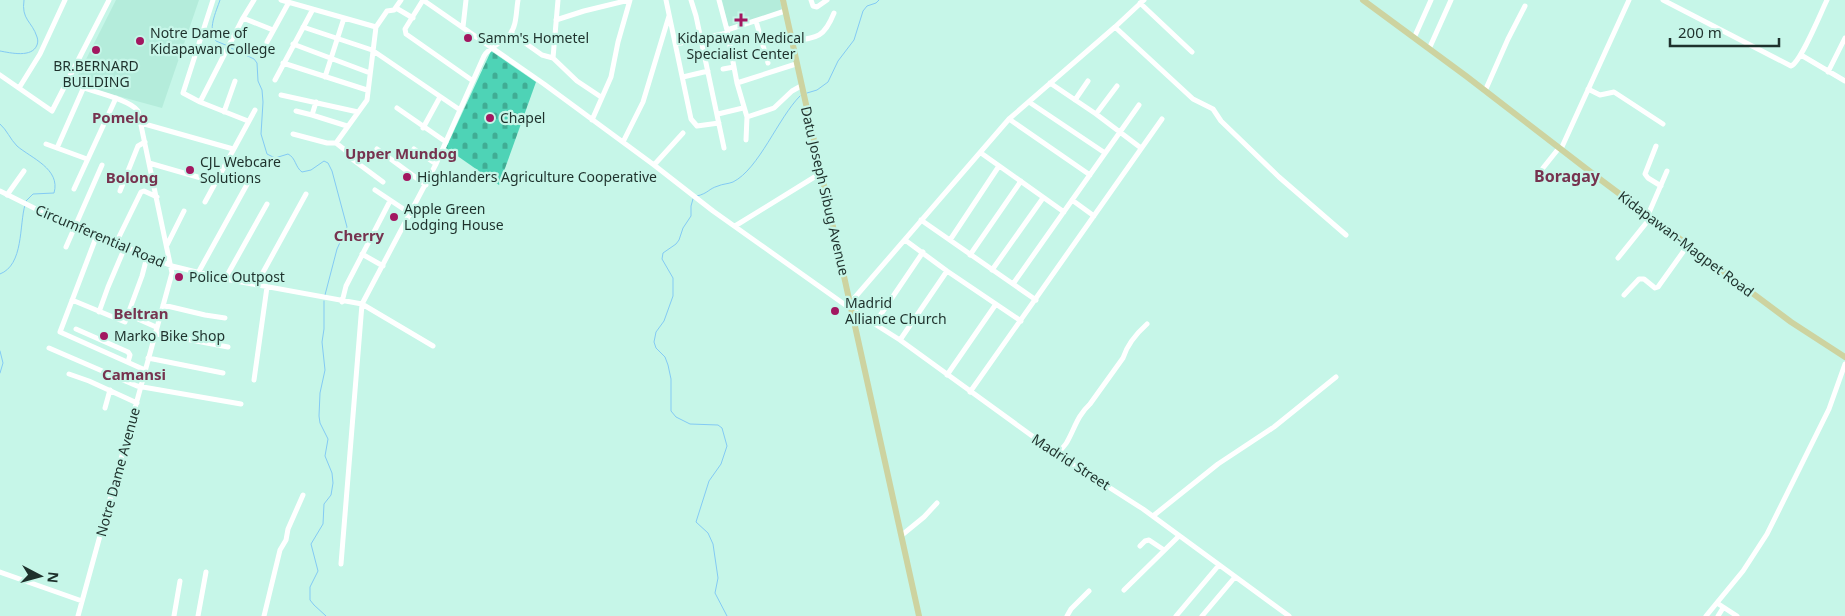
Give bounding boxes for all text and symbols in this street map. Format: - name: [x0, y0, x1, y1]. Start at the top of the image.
- marker: Kidapawan Medical Specialist Center: [734, 13, 748, 27]
- scale bar: [1670, 15, 1779, 47]
- text: 200 m: [1678, 22, 1722, 42]
- place label: Notre Dame of Kidapawan College: [150, 23, 275, 58]
- place label: Samm's Hometel: [478, 28, 589, 47]
- place label: Kidapawan Medical Specialist Center: [677, 28, 805, 63]
- marker: Samm's Hometel: [462, 32, 474, 44]
- marker: Notre Dame of Kidapawan College: [134, 35, 146, 47]
- marker: BR.BERNARD BUILDING: [90, 44, 102, 56]
- place label: BR.BERNARD BUILDING: [53, 56, 139, 91]
- street label: Datu Joseph Sibug Avenue: [797, 104, 854, 277]
- district label: Pomelo: [92, 107, 148, 127]
- place label: Chapel: [500, 108, 545, 127]
- marker: Chapel: [484, 112, 496, 124]
- district label: Upper Mundog: [345, 143, 457, 163]
- place label: CJL Webcare Solutions: [200, 152, 281, 187]
- marker: CJL Webcare Solutions: [184, 164, 196, 176]
- district label: Boragay: [1534, 165, 1601, 187]
- district label: Bolong: [106, 167, 158, 187]
- place label: Highlanders Agriculture Cooperative: [417, 167, 657, 186]
- marker: Highlanders Agriculture Cooperative: [401, 171, 413, 183]
- street label: Kidapawan-Magpet Road: [1615, 186, 1758, 301]
- place label: Apple Green Lodging House: [404, 199, 504, 234]
- street label: Circumferential Road: [33, 200, 168, 271]
- marker: Apple Green Lodging House: [388, 211, 400, 223]
- district label: Cherry: [334, 225, 385, 245]
- place label: Police Outpost: [189, 267, 285, 286]
- marker: Police Outpost: [173, 271, 185, 283]
- place label: Madrid Alliance Church: [845, 293, 947, 328]
- district label: Beltran: [113, 303, 169, 323]
- marker: Madrid Alliance Church: [829, 305, 841, 317]
- place label: Marko Bike Shop: [114, 326, 225, 345]
- marker: Marko Bike Shop: [98, 330, 110, 342]
- district label: Camansi: [102, 364, 166, 384]
- street label: Notre Dame Avenue: [91, 405, 144, 539]
- street label: Madrid Street: [1028, 429, 1114, 494]
- north arrow: [15, 551, 65, 601]
- text: N: [43, 571, 63, 584]

